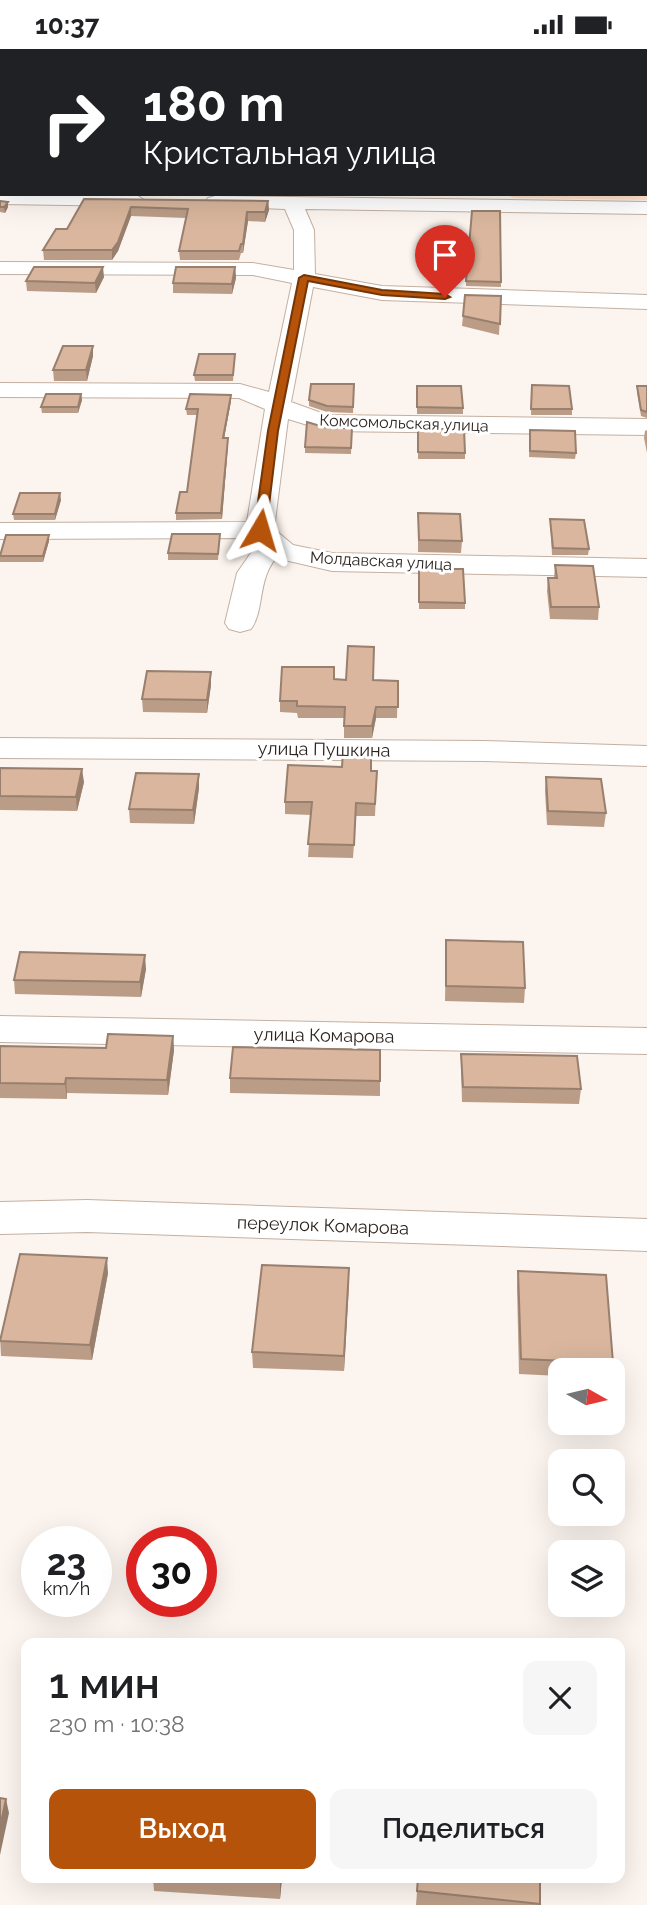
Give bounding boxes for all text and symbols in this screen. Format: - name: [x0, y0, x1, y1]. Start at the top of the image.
- text: 10:37: [35, 10, 99, 40]
- text: 180 m: [143, 75, 284, 132]
- icon: right: [28, 77, 119, 168]
- text: Кристальная улица: [143, 134, 437, 171]
- pin: [415, 225, 475, 297]
- icon: arrive: [426, 236, 464, 274]
- street label: Комсомольская улица: [319, 411, 489, 435]
- position arrow: [223, 493, 297, 567]
- street label: Молдавская улица: [310, 548, 452, 574]
- street label: улица Пушкина: [257, 737, 391, 761]
- street label: улица Комарова: [253, 1023, 395, 1047]
- street label: переулок Комарова: [237, 1212, 409, 1238]
- north arrow: [548, 1358, 625, 1435]
- map controls: [548, 1358, 625, 1617]
- button: search: [548, 1449, 625, 1526]
- speed limit sign: 30: [126, 1526, 217, 1617]
- button: layers: [548, 1540, 625, 1617]
- text: 23: [47, 1542, 86, 1583]
- text: km/h: [43, 1578, 90, 1599]
- text: 1 мин: [49, 1659, 160, 1708]
- button: close: [523, 1661, 597, 1735]
- text: 230 m · 10:38: [49, 1710, 185, 1737]
- button: Выход: [49, 1789, 316, 1869]
- button: Поделиться: [330, 1789, 597, 1869]

